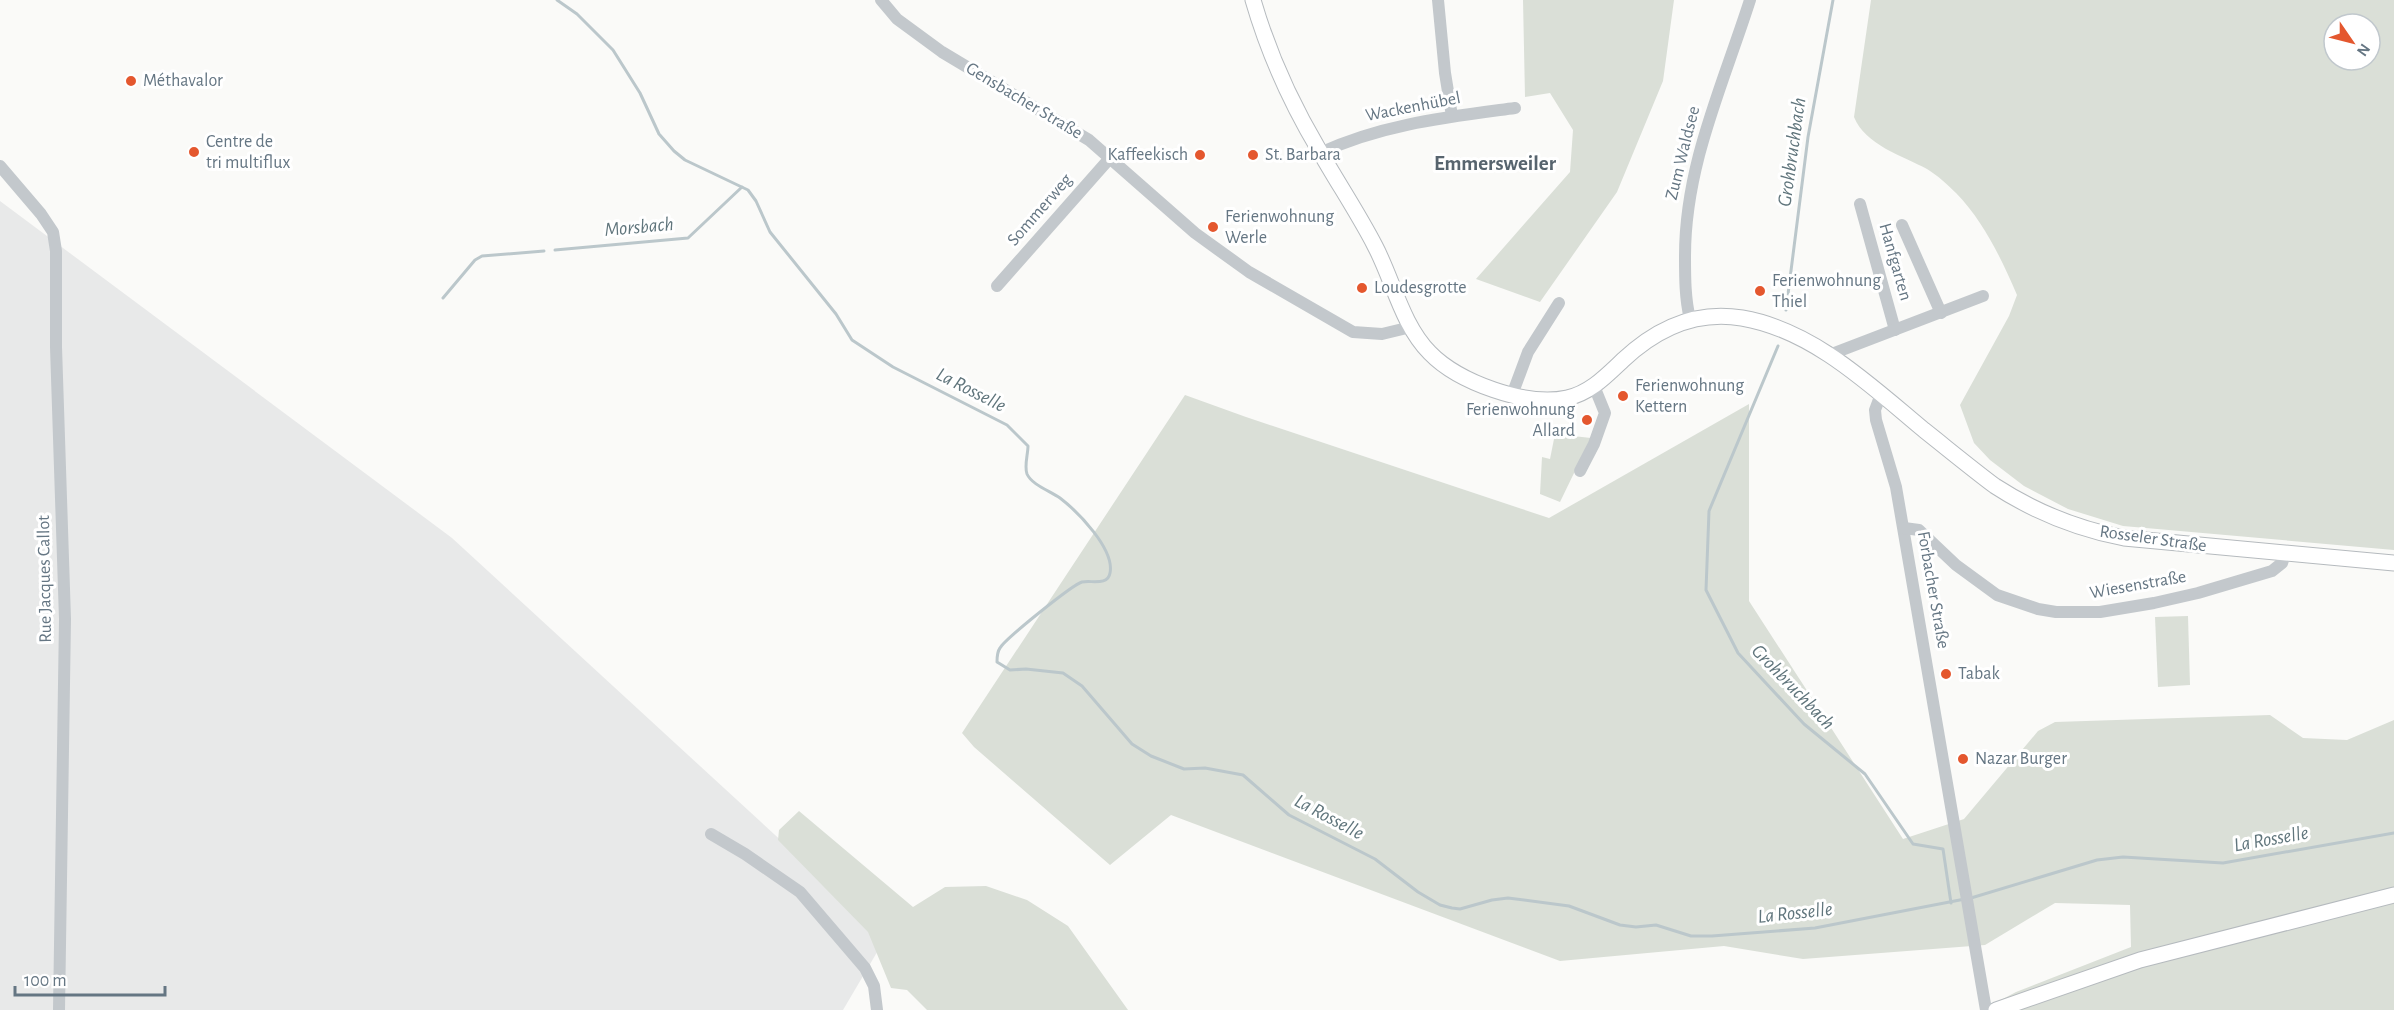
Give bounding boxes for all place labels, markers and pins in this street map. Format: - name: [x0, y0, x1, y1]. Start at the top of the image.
- place label: Méthavalor: [143, 72, 223, 90]
- marker: Méthavalor: [124, 74, 138, 88]
- place label: Centre de tri multiflux: [206, 133, 290, 172]
- marker: Centre de tri multiflux: [187, 145, 201, 159]
- place label: Kaffeekisch: [1108, 146, 1188, 164]
- place label: St. Barbara: [1265, 146, 1341, 164]
- marker: Kaffeekisch: [1193, 148, 1207, 162]
- marker: St. Barbara: [1246, 148, 1260, 162]
- place label: Ferienwohnung Werle: [1225, 208, 1334, 247]
- marker: Ferienwohnung Werle: [1206, 220, 1220, 234]
- place label: Ferienwohnung Thiel: [1772, 272, 1881, 311]
- place label: Loudesgrotte: [1374, 279, 1466, 297]
- marker: Loudesgrotte: [1355, 281, 1369, 295]
- marker: Ferienwohnung Thiel: [1753, 284, 1767, 298]
- place label: Ferienwohnung Kettern: [1635, 377, 1744, 416]
- marker: Ferienwohnung Kettern: [1616, 389, 1630, 403]
- place label: Ferienwohnung Allard: [1466, 401, 1575, 440]
- marker: Ferienwohnung Allard: [1580, 413, 1594, 427]
- place label: Tabak: [1958, 665, 2001, 683]
- marker: Tabak: [1939, 667, 1953, 681]
- place label: Nazar Burger: [1975, 750, 2067, 768]
- marker: Nazar Burger: [1956, 752, 1970, 766]

